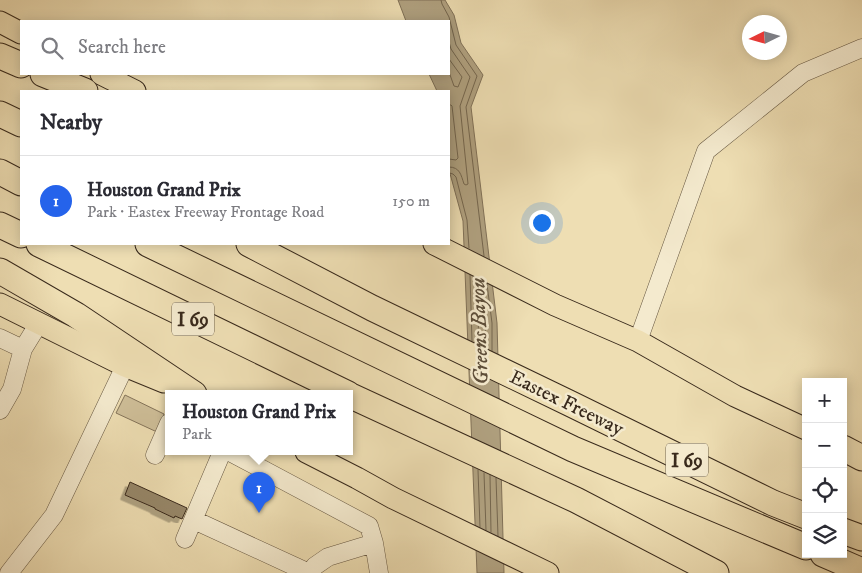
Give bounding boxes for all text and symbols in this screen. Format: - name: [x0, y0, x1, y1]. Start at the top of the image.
- north arrow: [742, 15, 787, 60]
- search box: [20, 20, 450, 75]
- icon: search: [38, 34, 66, 62]
- text: Search here: [78, 36, 166, 59]
- text: Nearby: [40, 110, 102, 136]
- text: Houston Grand Prix: [87, 179, 241, 202]
- text: 1: [53, 191, 59, 211]
- text: 150 m: [392, 191, 430, 211]
- text: Park · Eastex Freeway Frontage Road: [87, 202, 324, 222]
- your location: [529, 210, 555, 236]
- water label: Greens Bayou: [465, 277, 495, 385]
- road number: I 69: [172, 302, 214, 336]
- street label: Eastex Freeway: [505, 365, 628, 442]
- map controls: [802, 378, 847, 558]
- button: +: [802, 378, 847, 423]
- popup: [165, 390, 353, 455]
- text: Houston Grand Prix: [182, 401, 336, 424]
- button: −: [802, 423, 847, 468]
- text: Park: [182, 424, 212, 444]
- road number: I 69: [666, 444, 708, 476]
- button: locate: [802, 468, 847, 513]
- pin: 1: [243, 472, 275, 513]
- button: layers: [802, 513, 847, 558]

